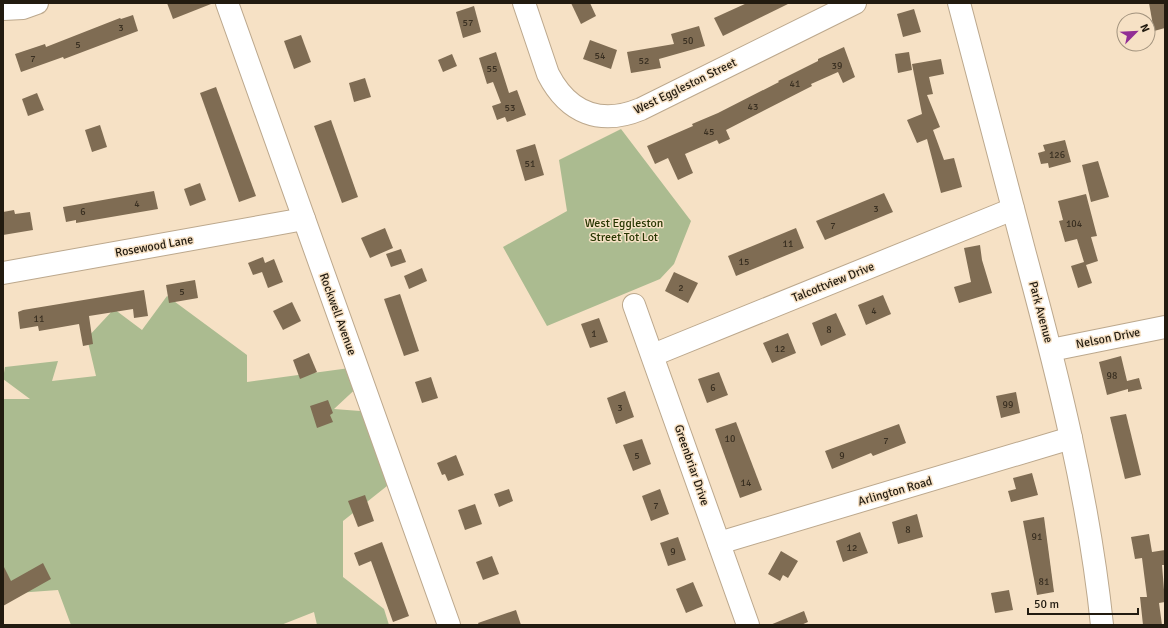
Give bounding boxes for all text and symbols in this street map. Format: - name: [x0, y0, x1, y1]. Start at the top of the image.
- north arrow: [1116, 12, 1156, 52]
- house number: 57: [463, 17, 473, 29]
- house number: 3: [118, 22, 124, 34]
- text: N: [1137, 22, 1152, 34]
- house number: 50: [683, 35, 693, 47]
- house number: 5: [75, 39, 81, 51]
- house number: 54: [595, 50, 606, 62]
- house number: 7: [30, 53, 36, 65]
- street label: West Eggleston Street: [631, 55, 739, 118]
- house number: 52: [639, 55, 649, 67]
- house number: 39: [832, 60, 842, 72]
- house number: 55: [487, 63, 497, 75]
- house number: 41: [790, 78, 800, 90]
- house number: 43: [748, 101, 758, 113]
- house number: 53: [505, 102, 515, 114]
- house number: 45: [704, 126, 714, 138]
- house number: 126: [1049, 149, 1065, 161]
- house number: 51: [525, 158, 535, 170]
- house number: 4: [134, 198, 140, 210]
- house number: 3: [873, 203, 879, 215]
- house number: 6: [80, 206, 86, 218]
- park label: West Eggleston Street Tot Lot: [585, 216, 663, 245]
- house number: 104: [1066, 218, 1083, 230]
- house number: 7: [830, 220, 836, 232]
- street label: Rosewood Lane: [114, 232, 194, 261]
- house number: 11: [783, 238, 793, 250]
- house number: 15: [739, 256, 749, 268]
- street label: Talcottview Drive: [790, 259, 876, 306]
- street label: Rockwell Avenue: [316, 271, 359, 357]
- street label: Park Avenue: [1025, 280, 1056, 345]
- house number: 2: [678, 282, 684, 294]
- house number: 5: [179, 286, 185, 298]
- house number: 4: [871, 305, 877, 317]
- house number: 11: [34, 313, 44, 325]
- house number: 8: [826, 324, 832, 336]
- street label: Nelson Drive: [1075, 325, 1142, 352]
- house number: 1: [591, 328, 597, 340]
- house number: 12: [775, 343, 785, 355]
- house number: 98: [1107, 370, 1117, 382]
- house number: 6: [710, 382, 716, 394]
- house number: 99: [1003, 399, 1013, 411]
- house number: 3: [617, 402, 623, 414]
- street label: Greenbriar Drive: [671, 423, 712, 508]
- house number: 10: [725, 433, 735, 445]
- house number: 7: [883, 435, 889, 447]
- house number: 5: [634, 450, 640, 462]
- house number: 9: [839, 450, 845, 462]
- street label: Arlington Road: [856, 474, 934, 509]
- house number: 14: [741, 477, 752, 489]
- house number: 7: [653, 500, 659, 512]
- house number: 8: [905, 524, 911, 536]
- house number: 91: [1032, 531, 1042, 543]
- house number: 12: [847, 542, 857, 554]
- house number: 9: [670, 546, 676, 558]
- house number: 81: [1039, 576, 1049, 588]
- scale bar: [1028, 590, 1138, 616]
- text: 50 m: [1034, 597, 1059, 612]

